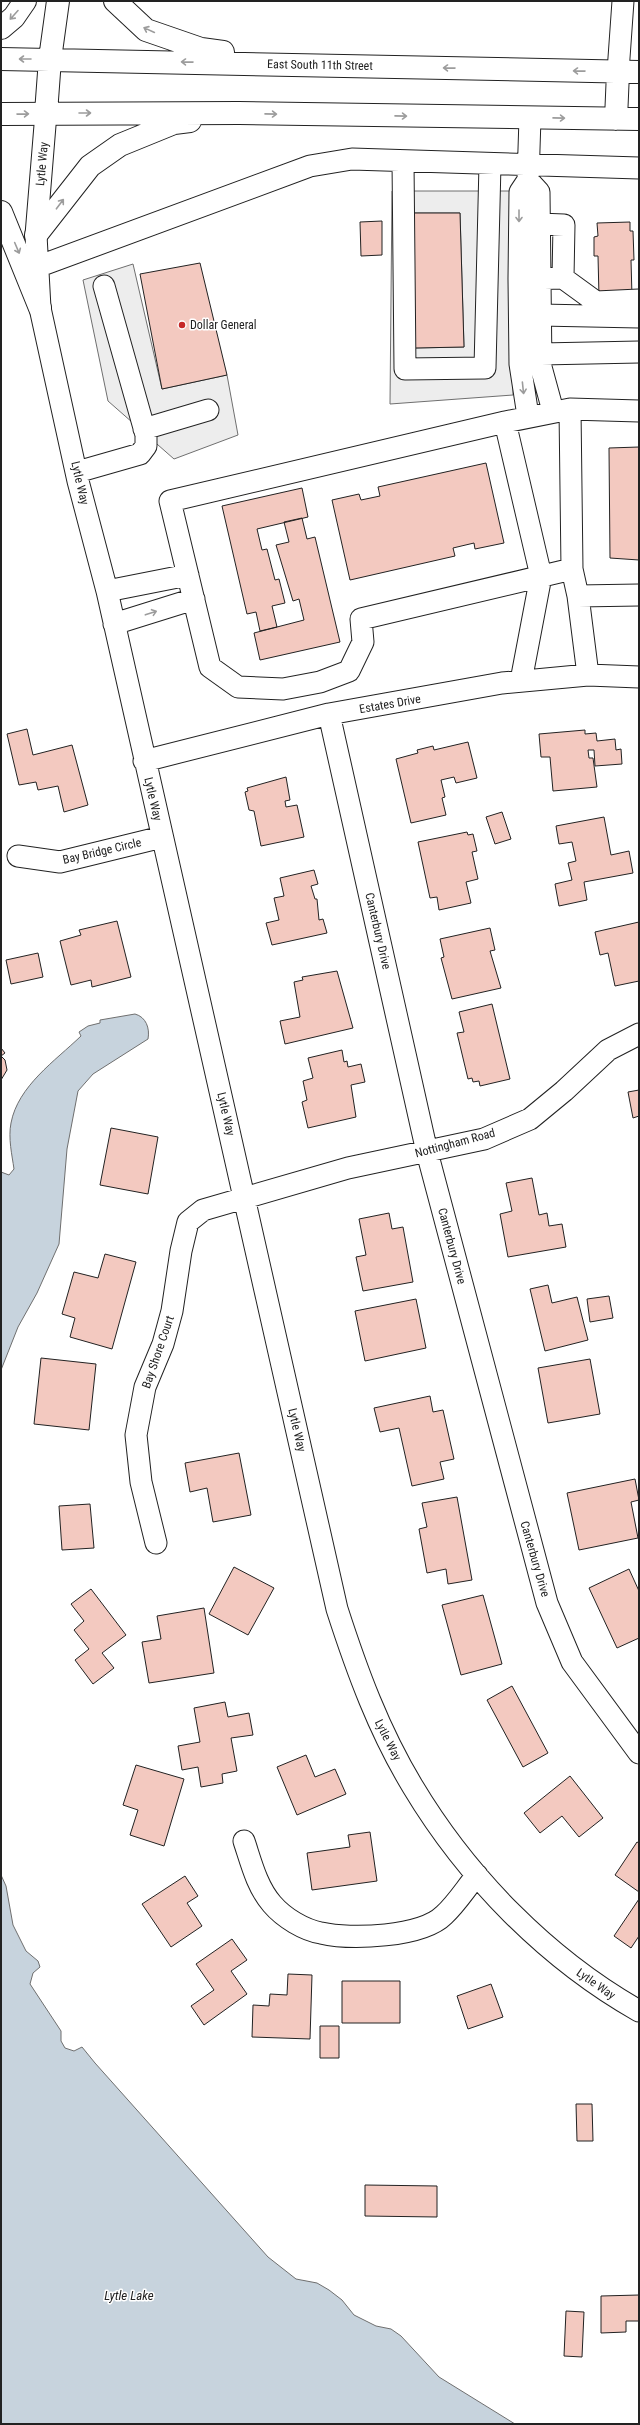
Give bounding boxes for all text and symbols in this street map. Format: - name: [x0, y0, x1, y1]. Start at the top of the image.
- one-way arrow: [10, 10, 19, 20]
- one-way arrow: [143, 26, 155, 34]
- one-way arrow: [19, 55, 32, 63]
- street label: East South 11th Street: [267, 57, 373, 73]
- one-way arrow: [181, 58, 194, 66]
- one-way arrow: [443, 64, 456, 71]
- one-way arrow: [573, 67, 586, 75]
- one-way arrow: [78, 109, 91, 117]
- one-way arrow: [16, 110, 29, 118]
- one-way arrow: [264, 110, 277, 117]
- one-way arrow: [394, 112, 407, 119]
- one-way arrow: [552, 114, 565, 122]
- street label: Lytle Way: [33, 141, 51, 187]
- one-way arrow: [56, 199, 64, 210]
- one-way arrow: [515, 209, 523, 222]
- one-way arrow: [13, 242, 21, 254]
- place label: Dollar General: [190, 318, 257, 332]
- marker: Dollar General: [177, 320, 187, 330]
- one-way arrow: [519, 381, 527, 394]
- street label: Lytle Way: [68, 460, 92, 506]
- one-way arrow: [145, 608, 157, 616]
- street label: Estates Drive: [358, 692, 422, 716]
- street label: Lytle Way: [141, 776, 165, 822]
- street label: Bay Bridge Circle: [61, 835, 143, 867]
- street label: Canterbury Drive: [362, 891, 394, 971]
- street label: Lytle Way: [214, 1091, 238, 1137]
- street label: Nottingham Road: [413, 1126, 497, 1160]
- street label: Canterbury Drive: [435, 1206, 469, 1286]
- street label: Bay Shore Court: [139, 1313, 177, 1390]
- street label: Lytle Way: [285, 1407, 309, 1453]
- street label: Canterbury Drive: [517, 1519, 553, 1599]
- street label: Lytle Way: [372, 1717, 404, 1763]
- street label: Lytle Way: [574, 1966, 618, 2002]
- water label: Lytle Lake: [104, 2288, 154, 2303]

